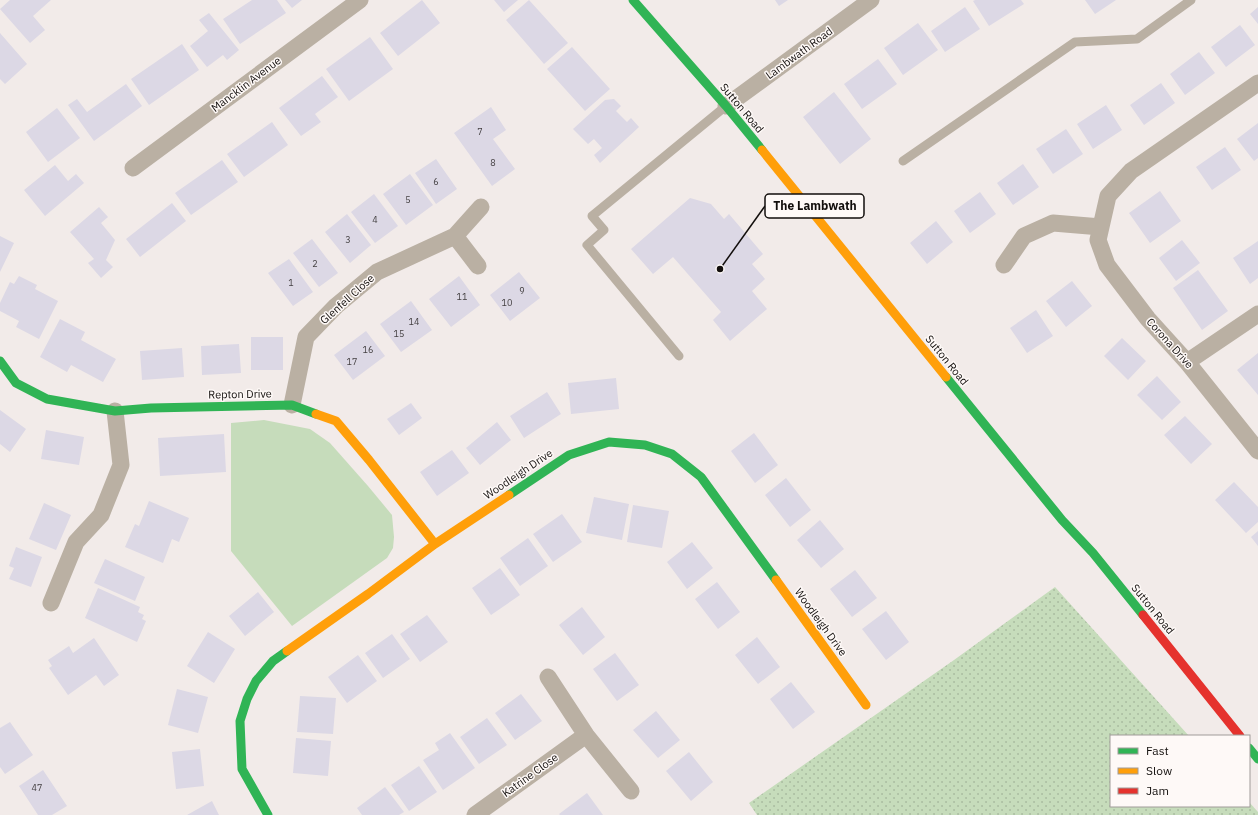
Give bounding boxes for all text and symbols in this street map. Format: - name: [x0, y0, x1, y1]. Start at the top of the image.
- street label: Lambwath Road: [763, 24, 835, 82]
- street label: Mancklin Avenue: [208, 53, 284, 115]
- street label: Sutton Road: [717, 80, 767, 136]
- house number: 7: [477, 126, 483, 137]
- house number: 8: [490, 157, 496, 168]
- house number: 6: [433, 176, 439, 187]
- house number: 5: [405, 194, 411, 205]
- callout: The Lambwath: [765, 194, 864, 218]
- text: The Lambwath: [773, 198, 857, 213]
- house number: 4: [372, 214, 378, 225]
- house number: 3: [345, 234, 351, 245]
- house number: 2: [312, 258, 318, 269]
- street label: Glenfell Close: [317, 271, 377, 327]
- house number: 1: [288, 277, 294, 288]
- house number: 9: [519, 285, 525, 296]
- house number: 11: [457, 291, 467, 302]
- house number: 10: [502, 297, 512, 308]
- street label: Corona Drive: [1144, 315, 1196, 371]
- house number: 14: [409, 316, 419, 327]
- house number: 15: [394, 328, 404, 339]
- street label: Sutton Road: [923, 332, 971, 388]
- house number: 16: [363, 344, 373, 355]
- house number: 17: [347, 356, 357, 367]
- street label: Repton Drive: [208, 386, 272, 402]
- street label: Woodleigh Drive: [481, 446, 555, 502]
- street label: Sutton Road: [1129, 581, 1177, 637]
- street label: Woodleigh Drive: [792, 585, 850, 659]
- legend: [1110, 735, 1250, 807]
- text: Fast: [1146, 743, 1169, 758]
- street label: Katrine Close: [499, 750, 561, 800]
- text: Slow: [1146, 763, 1172, 778]
- house number: 47: [32, 782, 42, 793]
- text: Jam: [1146, 783, 1169, 798]

